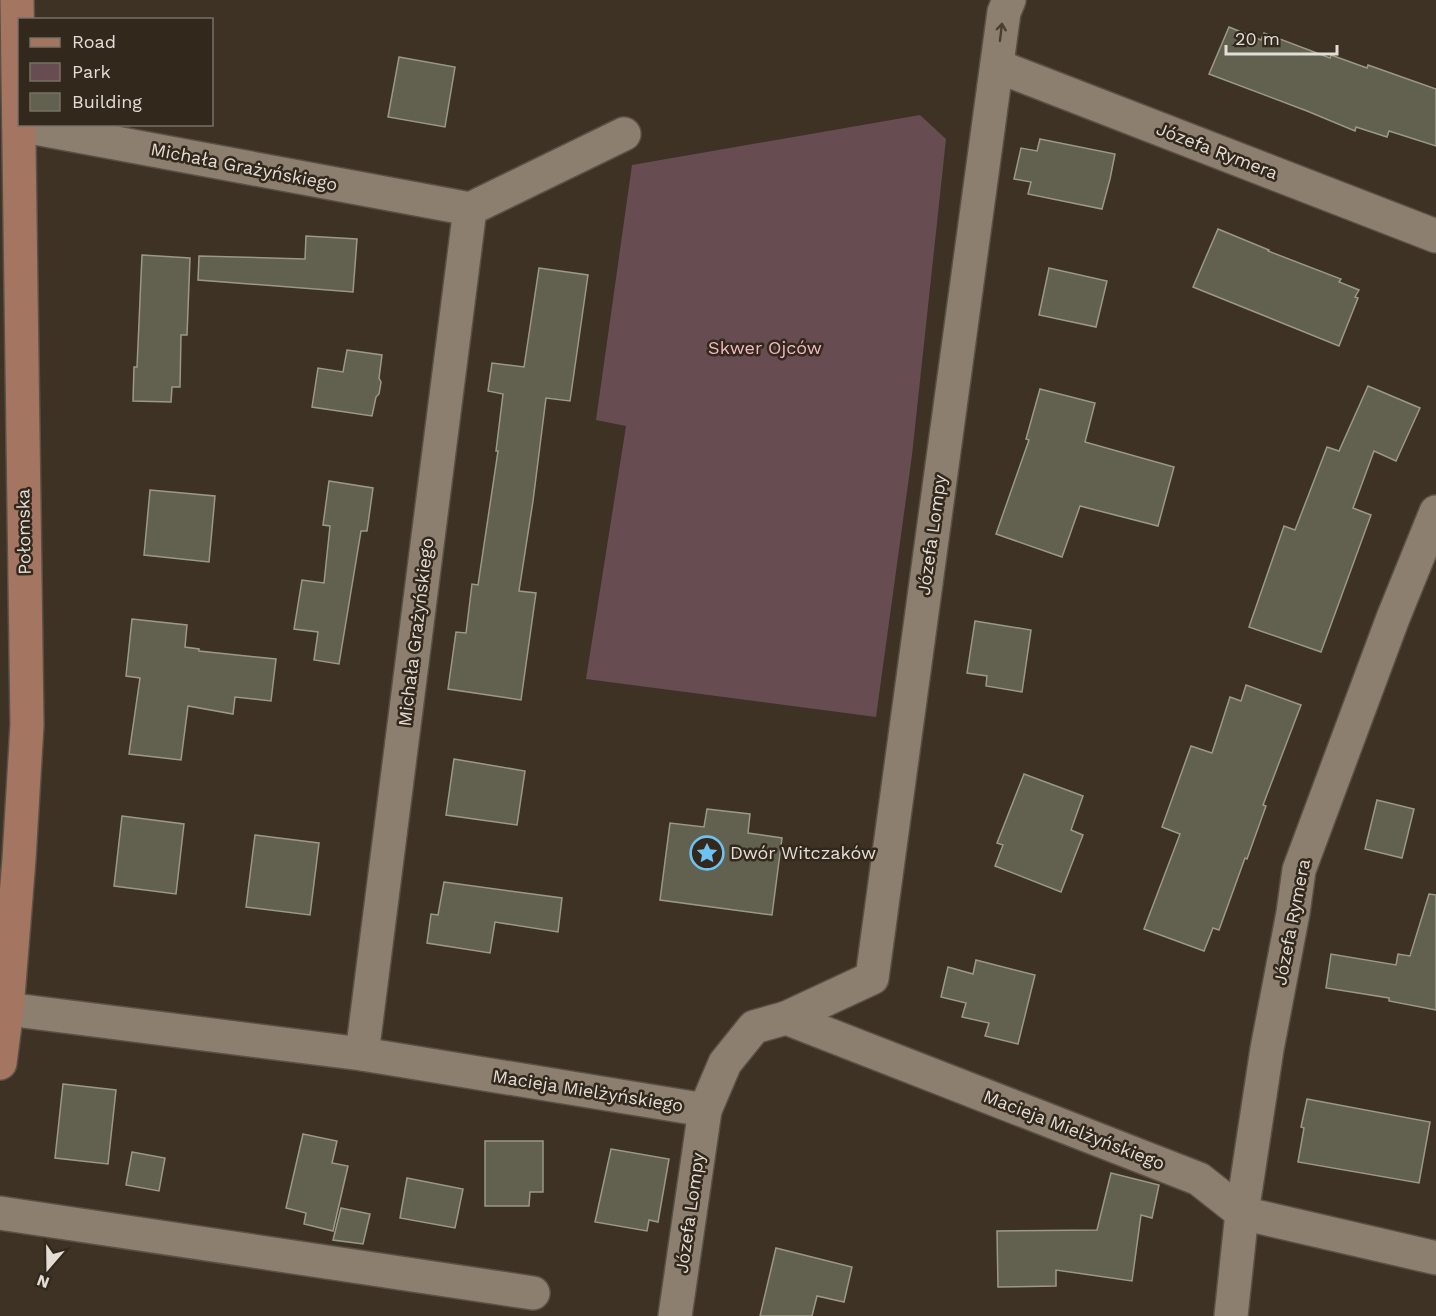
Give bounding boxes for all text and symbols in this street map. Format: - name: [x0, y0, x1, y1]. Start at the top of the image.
- legend: [18, 18, 213, 126]
- scale bar: [1226, 18, 1337, 56]
- one-way arrow: [996, 23, 1007, 43]
- text: 20 m: [1235, 28, 1280, 49]
- text: Road: [72, 31, 116, 52]
- text: Park: [72, 61, 111, 82]
- text: Building: [72, 91, 142, 112]
- street label: Józefa Rymera: [1153, 118, 1281, 183]
- street label: Michała Grażyńskiego: [149, 138, 339, 195]
- park label: Skwer Ojców: [708, 337, 822, 358]
- street label: Józefa Lompy: [913, 473, 950, 597]
- street label: Połomska: [12, 489, 35, 575]
- street label: Michała Grażyńskiego: [394, 536, 437, 727]
- place icon: Dwór Witczaków: [689, 835, 725, 871]
- place label: Dwór Witczaków: [730, 842, 876, 863]
- street label: Józefa Rymera: [1269, 857, 1314, 987]
- street label: Macieja Mielżyńskiego: [491, 1065, 685, 1116]
- street label: Macieja Mielżyńskiego: [980, 1085, 1168, 1174]
- street label: Józefa Lompy: [671, 1151, 708, 1275]
- north arrow: [18, 1238, 78, 1298]
- text: N: [34, 1271, 52, 1293]

